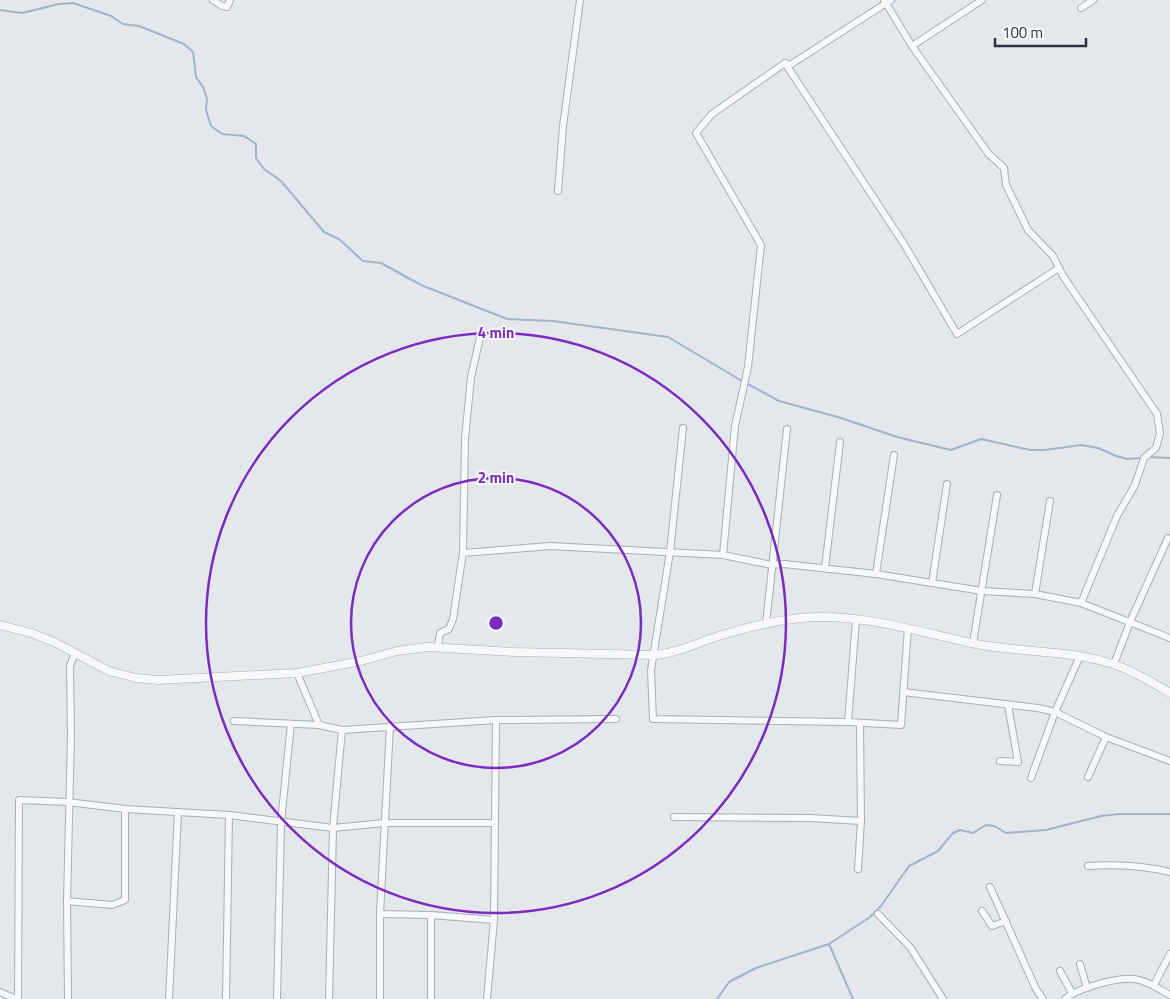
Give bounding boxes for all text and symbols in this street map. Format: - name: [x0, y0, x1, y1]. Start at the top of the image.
- scale bar: [995, 15, 1086, 47]
- text: 100 m: [1002, 21, 1043, 44]
- text: 4 min: [478, 321, 514, 344]
- text: 2 min: [478, 466, 514, 489]
- centre of rings: [487, 614, 505, 632]

